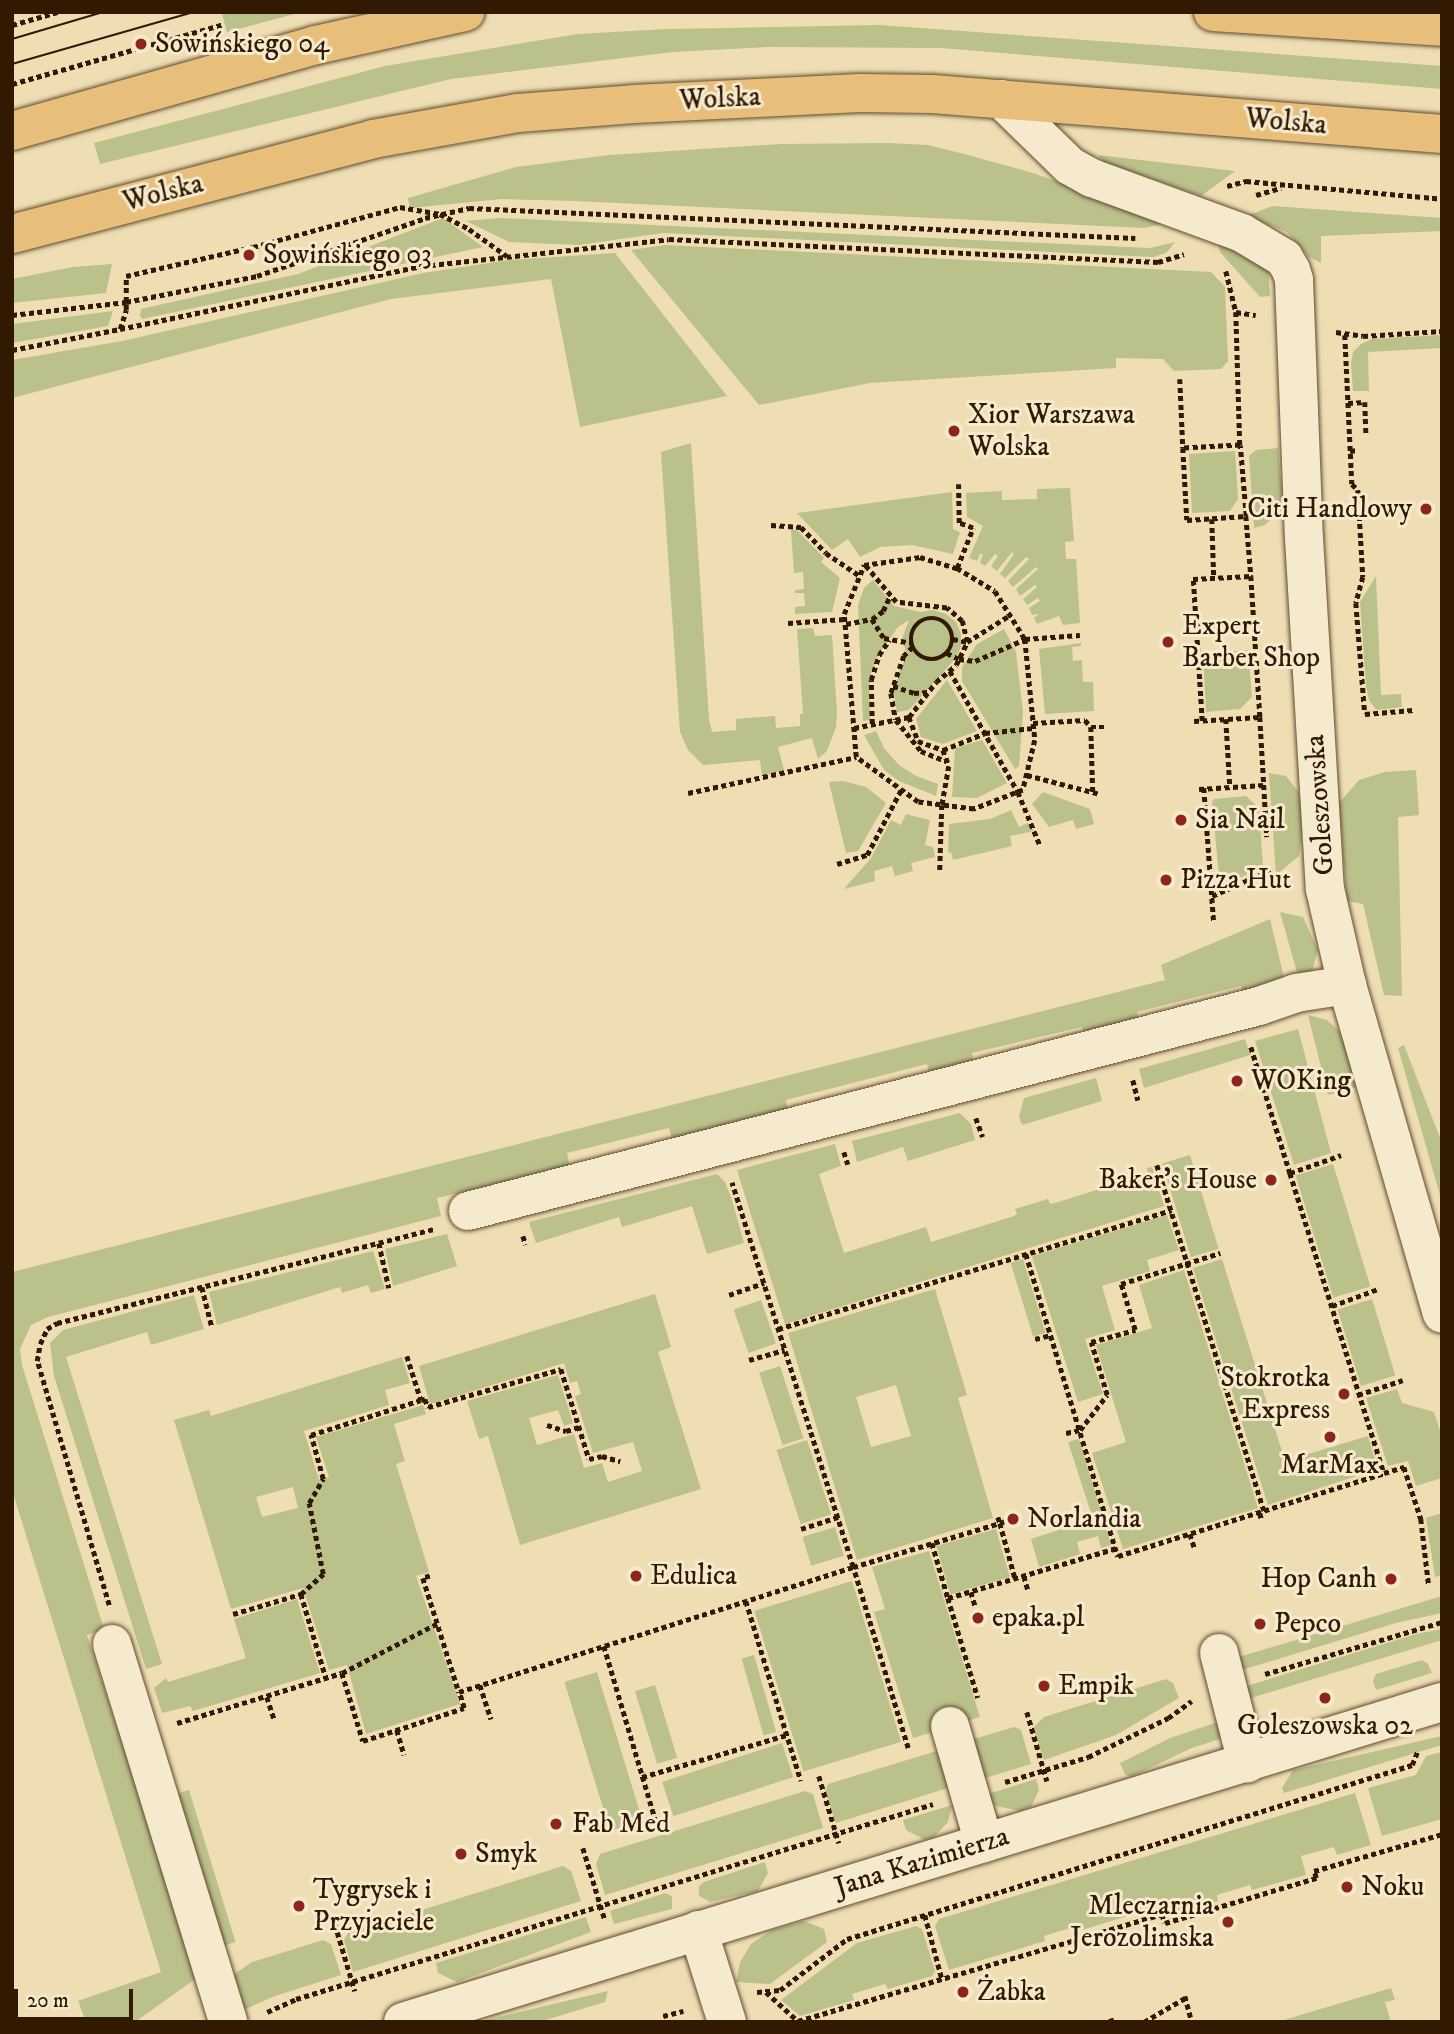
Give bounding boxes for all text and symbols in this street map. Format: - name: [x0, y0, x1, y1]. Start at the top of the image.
- place label: Sowińskiego 04: [155, 27, 329, 61]
- marker: Sowińskiego 04: [133, 36, 149, 52]
- street label: Wolska: [679, 80, 761, 118]
- street label: Wolska: [1244, 102, 1328, 142]
- street label: Wolska: [119, 167, 207, 219]
- place label: Sowińskiego 03: [263, 238, 432, 272]
- marker: Sowińskiego 03: [241, 247, 257, 263]
- place label: Xior Warszawa Wolska: [968, 398, 1135, 464]
- marker: Xior Warszawa Wolska: [946, 423, 962, 439]
- place label: Citi Handlowy: [1247, 492, 1412, 526]
- marker: Citi Handlowy: [1418, 501, 1434, 517]
- place label: Expert Barber Shop: [1182, 609, 1320, 675]
- marker: Expert Barber Shop: [1160, 634, 1176, 650]
- street label: Goleszowska: [1298, 733, 1342, 877]
- place label: Sia Nail: [1195, 803, 1285, 837]
- marker: Sia Nail: [1173, 812, 1189, 828]
- place label: Pizza Hut: [1180, 863, 1291, 897]
- marker: Pizza Hut: [1158, 872, 1174, 888]
- place label: WOKing: [1251, 1064, 1351, 1098]
- marker: WOKing: [1229, 1073, 1245, 1089]
- place label: Baker's House: [1098, 1163, 1257, 1197]
- marker: Baker's House: [1263, 1172, 1279, 1188]
- place label: Stokrotka Express: [1220, 1361, 1330, 1427]
- marker: Stokrotka Express: [1336, 1386, 1352, 1402]
- marker: MarMax: [1322, 1429, 1338, 1445]
- place label: MarMax: [1281, 1448, 1379, 1482]
- place label: Norlandia: [1027, 1502, 1141, 1536]
- marker: Norlandia: [1005, 1511, 1021, 1527]
- place label: Edulica: [650, 1559, 737, 1593]
- place label: Hop Canh: [1260, 1562, 1377, 1596]
- marker: Edulica: [628, 1568, 644, 1584]
- marker: Hop Canh: [1383, 1571, 1399, 1587]
- place label: epaka.pl: [992, 1601, 1084, 1635]
- place label: Pepco: [1274, 1607, 1341, 1641]
- marker: epaka.pl: [970, 1610, 986, 1626]
- marker: Pepco: [1252, 1616, 1268, 1632]
- place label: Empik: [1058, 1669, 1134, 1703]
- marker: Empik: [1036, 1678, 1052, 1694]
- marker: Goleszowska 02: [1317, 1690, 1333, 1706]
- place label: Goleszowska 02: [1237, 1709, 1413, 1743]
- place label: Fab Med: [572, 1807, 670, 1841]
- marker: Fab Med: [546, 1814, 566, 1834]
- street label: Jana Kazimierza: [831, 1820, 1013, 1904]
- place label: Smyk: [475, 1837, 537, 1871]
- marker: Smyk: [453, 1846, 469, 1862]
- place label: Noku: [1361, 1870, 1424, 1904]
- place label: Tygrysek i Przyjaciele: [313, 1873, 434, 1939]
- marker: Noku: [1339, 1879, 1355, 1895]
- place label: Mleczarnia Jerozolimska: [1070, 1889, 1214, 1955]
- marker: Tygrysek i Przyjaciele: [291, 1898, 307, 1914]
- marker: Mleczarnia Jerozolimska: [1220, 1914, 1236, 1930]
- scale bar: [18, 1974, 136, 2018]
- place label: Żabka: [977, 1975, 1046, 2009]
- marker: Żabka: [955, 1984, 971, 2000]
- text: 20 m: [27, 1988, 69, 2014]

